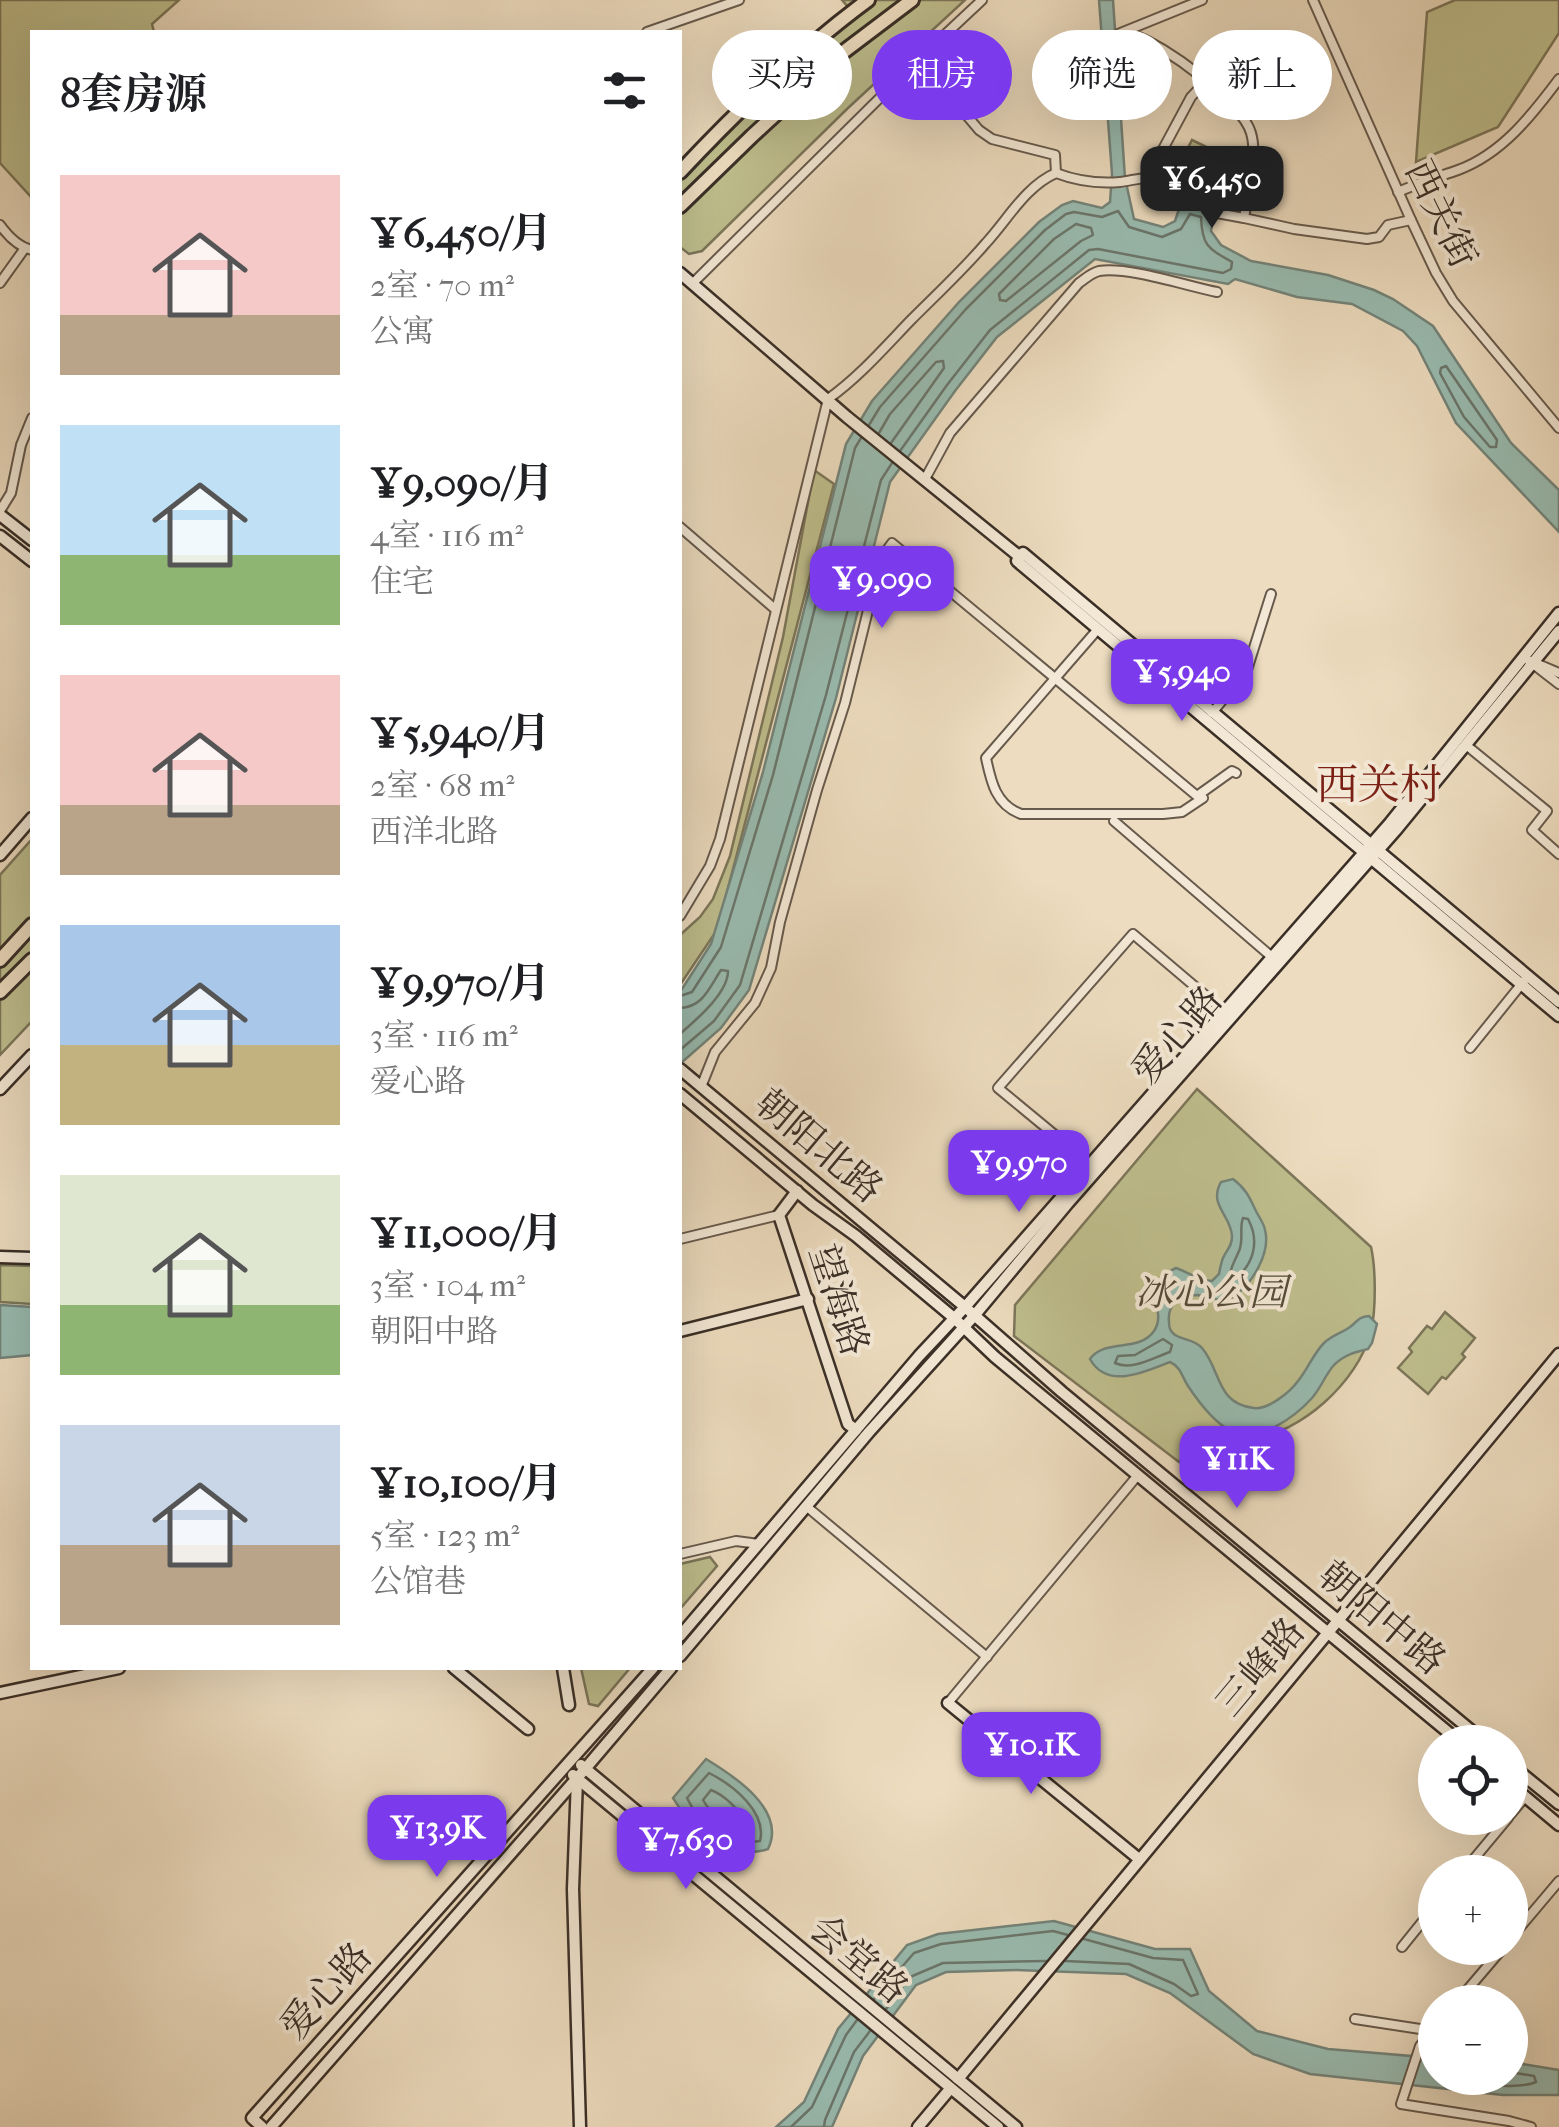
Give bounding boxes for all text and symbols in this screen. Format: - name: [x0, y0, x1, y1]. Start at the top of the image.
- chip: 买房: [712, 30, 852, 120]
- chip: 租房: [872, 30, 1012, 120]
- chip: 筛选: [1032, 30, 1172, 120]
- chip: 新上: [1192, 30, 1332, 120]
- icon: filters: [597, 63, 652, 118]
- text: 8套房源: [60, 70, 207, 119]
- pin: ¥6,450: [1131, 146, 1293, 231]
- street label: 西关街: [1396, 153, 1486, 275]
- text: ¥6,450: [1162, 160, 1262, 197]
- text: ¥6,450/月: [370, 209, 552, 258]
- icon: home: [140, 215, 260, 335]
- text: 2室 · 70 m²: [370, 267, 514, 304]
- text: 公寓: [370, 313, 434, 350]
- text: ¥9,090/月: [370, 459, 554, 508]
- icon: home: [140, 465, 260, 585]
- text: 4室 · 116 m²: [370, 517, 524, 554]
- pin: ¥9,090: [801, 546, 963, 631]
- text: ¥9,090: [832, 560, 932, 597]
- text: 住宅: [370, 563, 434, 600]
- pin: ¥5,940: [1101, 639, 1263, 724]
- text: ¥5,940: [1133, 653, 1231, 690]
- text: ¥5,940/月: [370, 709, 551, 758]
- icon: home: [140, 715, 260, 835]
- district label: 西关村: [1316, 761, 1442, 810]
- text: 2室 · 68 m²: [370, 767, 515, 804]
- text: 西洋北路: [370, 813, 498, 850]
- text: ¥9,970/月: [370, 959, 550, 1008]
- icon: home: [140, 965, 260, 1085]
- street label: 爱心路: [1123, 977, 1231, 1093]
- text: 3室 · 116 m²: [370, 1017, 518, 1054]
- text: 爱心路: [370, 1063, 466, 1100]
- street label: 朝阳北路: [746, 1080, 892, 1212]
- pin: ¥9,970: [938, 1130, 1100, 1215]
- text: ¥9,970: [970, 1144, 1068, 1181]
- text: ¥11,000/月: [370, 1209, 563, 1258]
- icon: home: [140, 1215, 260, 1335]
- street label: 望海路: [800, 1239, 878, 1361]
- text: 3室 · 104 m²: [370, 1267, 525, 1304]
- park label: 冰心公园: [1135, 1270, 1293, 1315]
- text: 朝阳中路: [370, 1313, 498, 1350]
- pin: ¥11K: [1178, 1426, 1296, 1511]
- text: ¥11K: [1202, 1440, 1272, 1477]
- text: ¥10,100/月: [370, 1459, 563, 1508]
- icon: home: [140, 1465, 260, 1585]
- text: 5室 · 123 m²: [370, 1517, 520, 1554]
- street label: 朝阳中路: [1309, 1552, 1455, 1684]
- text: 公馆巷: [370, 1563, 466, 1600]
- street label: 三峰路: [1206, 1609, 1314, 1725]
- pin: ¥10.1K: [950, 1712, 1112, 1797]
- map controls: [1418, 1725, 1528, 2095]
- button: locate: [1418, 1725, 1528, 1835]
- text: ¥10.1K: [984, 1726, 1078, 1763]
- pin: ¥13.9K: [356, 1795, 518, 1880]
- pin: ¥7,630: [605, 1807, 767, 1892]
- text: ¥13.9K: [389, 1809, 485, 1846]
- text: ¥7,630: [639, 1821, 733, 1858]
- button: +: [1418, 1855, 1528, 1965]
- street label: 会堂路: [801, 1905, 917, 2013]
- street label: 爱心路: [271, 1934, 381, 2048]
- button: −: [1418, 1985, 1528, 2095]

